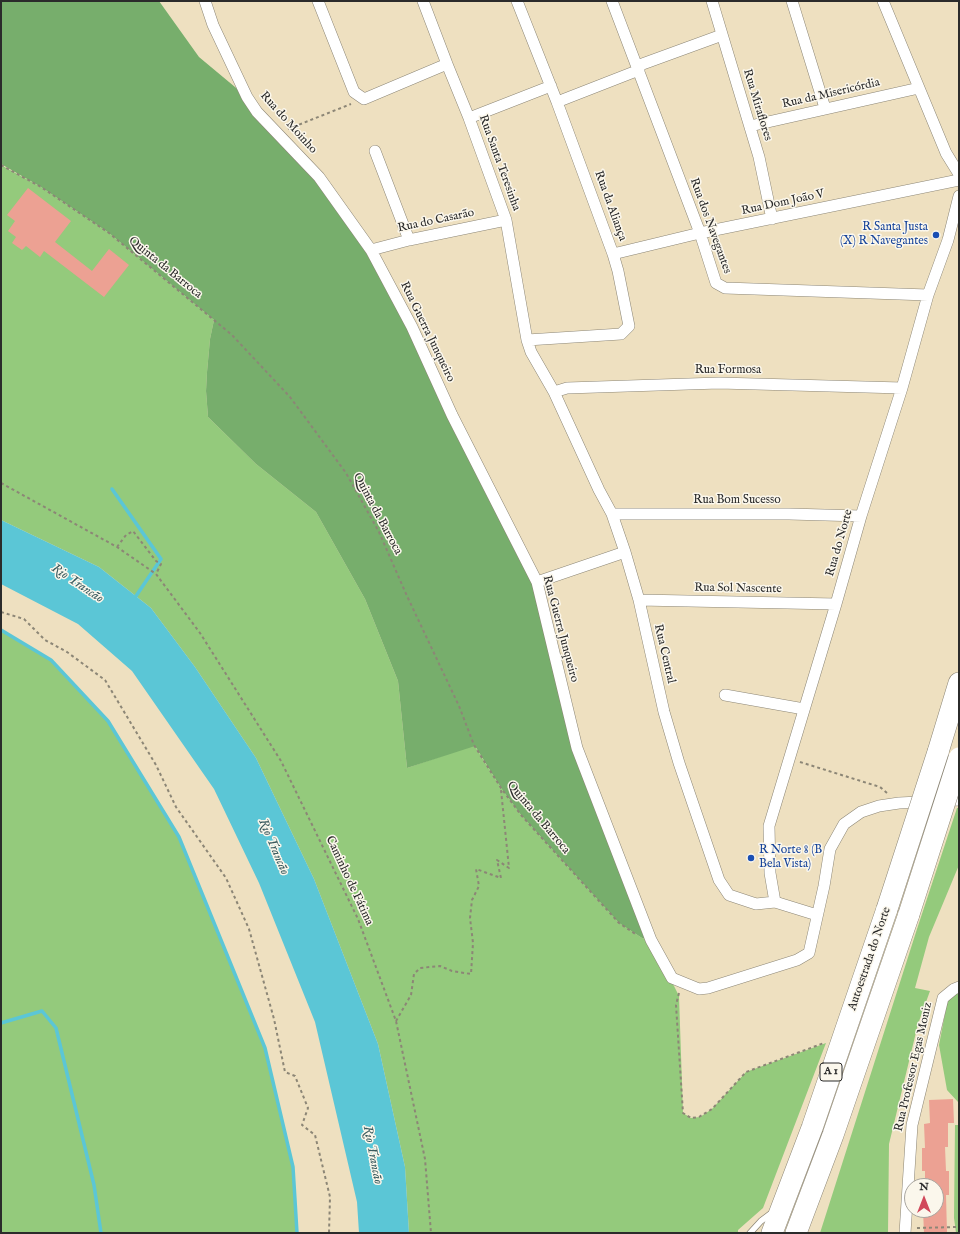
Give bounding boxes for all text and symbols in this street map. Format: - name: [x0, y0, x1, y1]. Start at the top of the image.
- street label: Rua Miraflores: [739, 67, 775, 143]
- street label: Rua da Misericórdia: [781, 76, 881, 112]
- street label: Rua do Moinho: [256, 89, 320, 157]
- street label: Rua Santa Teresinha: [475, 113, 523, 213]
- street label: Rua da Aliança: [591, 169, 629, 243]
- street label: Rua dos Navegantes: [686, 176, 734, 276]
- street label: Rua Dom João V: [740, 187, 826, 219]
- street label: Rua do Casarão: [396, 206, 476, 236]
- place label: R Santa Justa (X) R Navegantes: [840, 221, 928, 249]
- marker: R Santa Justa (X) R Navegantes: [931, 230, 941, 240]
- street label: Quinta da Barroca: [125, 234, 205, 302]
- street label: Rua Guerra Junqueiro: [396, 279, 458, 385]
- street label: Rua Formosa: [695, 364, 761, 378]
- street label: Quinta da Barroca: [349, 471, 405, 557]
- street label: Rua Bom Sucesso: [693, 494, 781, 508]
- street label: Rua do Norte: [824, 508, 856, 578]
- water label: Rio Trancão: [48, 561, 106, 607]
- street label: Rua Guerra Junqueiro: [539, 574, 581, 684]
- street label: Rua Sol Nascente: [694, 581, 782, 597]
- street label: Rua Central: [650, 623, 678, 685]
- street label: Quinta da Barroca: [503, 779, 573, 857]
- water label: Rio Trancão: [254, 817, 292, 877]
- street label: Caminho de Fátima: [322, 834, 376, 928]
- place label: R Norte 8 (B Bela Vista): [759, 844, 822, 872]
- marker: R Norte 8 (B Bela Vista): [746, 853, 756, 863]
- street label: Autoestrada do Norte: [846, 905, 894, 1013]
- street label: Rua Professor Egas Moniz: [892, 1001, 936, 1133]
- road number: A 1: [820, 1063, 842, 1081]
- water label: Rio Trancão: [359, 1124, 385, 1186]
- north arrow: [904, 1178, 944, 1218]
- text: N: [919, 1180, 929, 1194]

